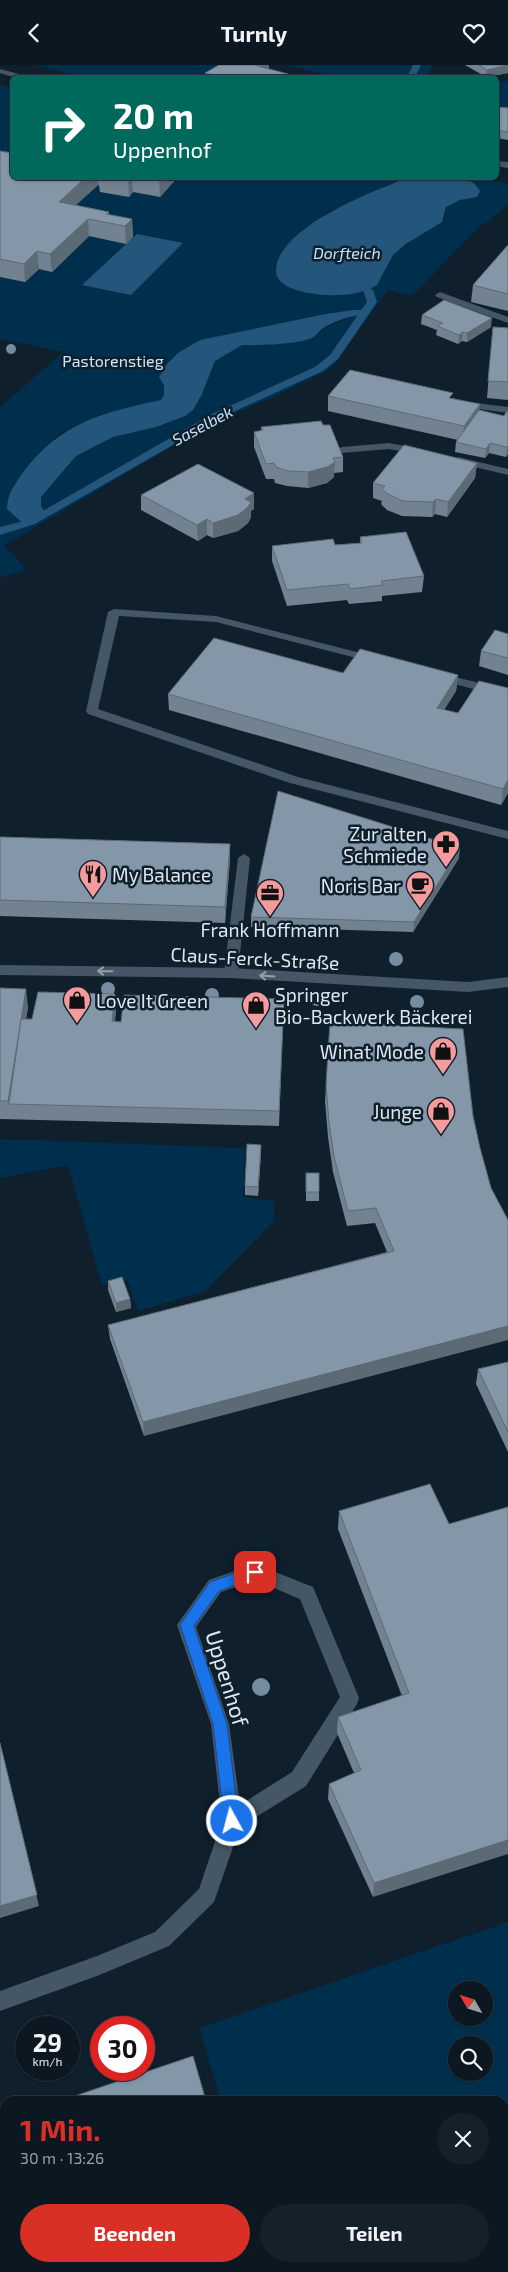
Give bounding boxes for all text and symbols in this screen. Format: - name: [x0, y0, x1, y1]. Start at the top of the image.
- icon: back: [20, 19, 48, 47]
- icon: heart: [460, 19, 488, 47]
- text: Turnly: [221, 20, 287, 46]
- text: 20 m: [113, 94, 194, 136]
- icon: right: [30, 95, 95, 160]
- text: Uppenhof: [113, 136, 211, 162]
- water label: Dorfteich: [313, 243, 381, 262]
- park label: Pastorenstieg: [62, 351, 164, 370]
- water label: Saselbek: [169, 401, 235, 449]
- place label: Zur alten Schmiede: [343, 822, 427, 867]
- pharmacy icon: Zur alten Schmiede: [431, 829, 461, 868]
- restaurant icon: My Balance: [78, 859, 108, 898]
- place label: My Balance: [112, 863, 211, 886]
- cafe icon: Noris Bar: [405, 870, 435, 909]
- place label: Noris Bar: [321, 874, 401, 897]
- office icon: Frank Hoffmann: [255, 878, 285, 917]
- place label: Frank Hoffmann: [201, 918, 339, 941]
- street label: Claus-Ferck-Straße: [170, 942, 340, 974]
- one-way arrow: [97, 966, 114, 976]
- one-way arrow: [260, 971, 276, 981]
- place label: Springer Bio-Backwerk Bäckerei: [275, 983, 473, 1028]
- shop icon: Love It Green: [62, 985, 92, 1024]
- place label: Love It Green: [96, 989, 208, 1012]
- shop icon: Springer Bio-Backwerk Bäckerei: [241, 990, 271, 1029]
- shop icon: Winat Mode: [428, 1036, 458, 1075]
- place label: Winat Mode: [320, 1040, 424, 1063]
- shop icon: Junge: [426, 1096, 456, 1135]
- place label: Junge: [373, 1100, 422, 1123]
- pin: [234, 1551, 276, 1593]
- icon: arrive: [241, 1558, 269, 1586]
- street label: Uppenhof: [201, 1627, 255, 1729]
- position arrow: [205, 1794, 257, 1846]
- north arrow: [448, 1981, 492, 2026]
- map controls: [448, 1981, 493, 2081]
- speed limit sign: 30: [90, 2016, 155, 2081]
- text: 29: [33, 2027, 62, 2057]
- button: search: [448, 2036, 493, 2081]
- text: km/h: [33, 2054, 62, 2068]
- text: 1 Min.: [20, 2111, 101, 2147]
- button: close: [437, 2113, 489, 2165]
- text: 30 m · 13:26: [20, 2148, 104, 2167]
- button: Beenden: [20, 2204, 250, 2262]
- button: Teilen: [260, 2204, 489, 2262]

